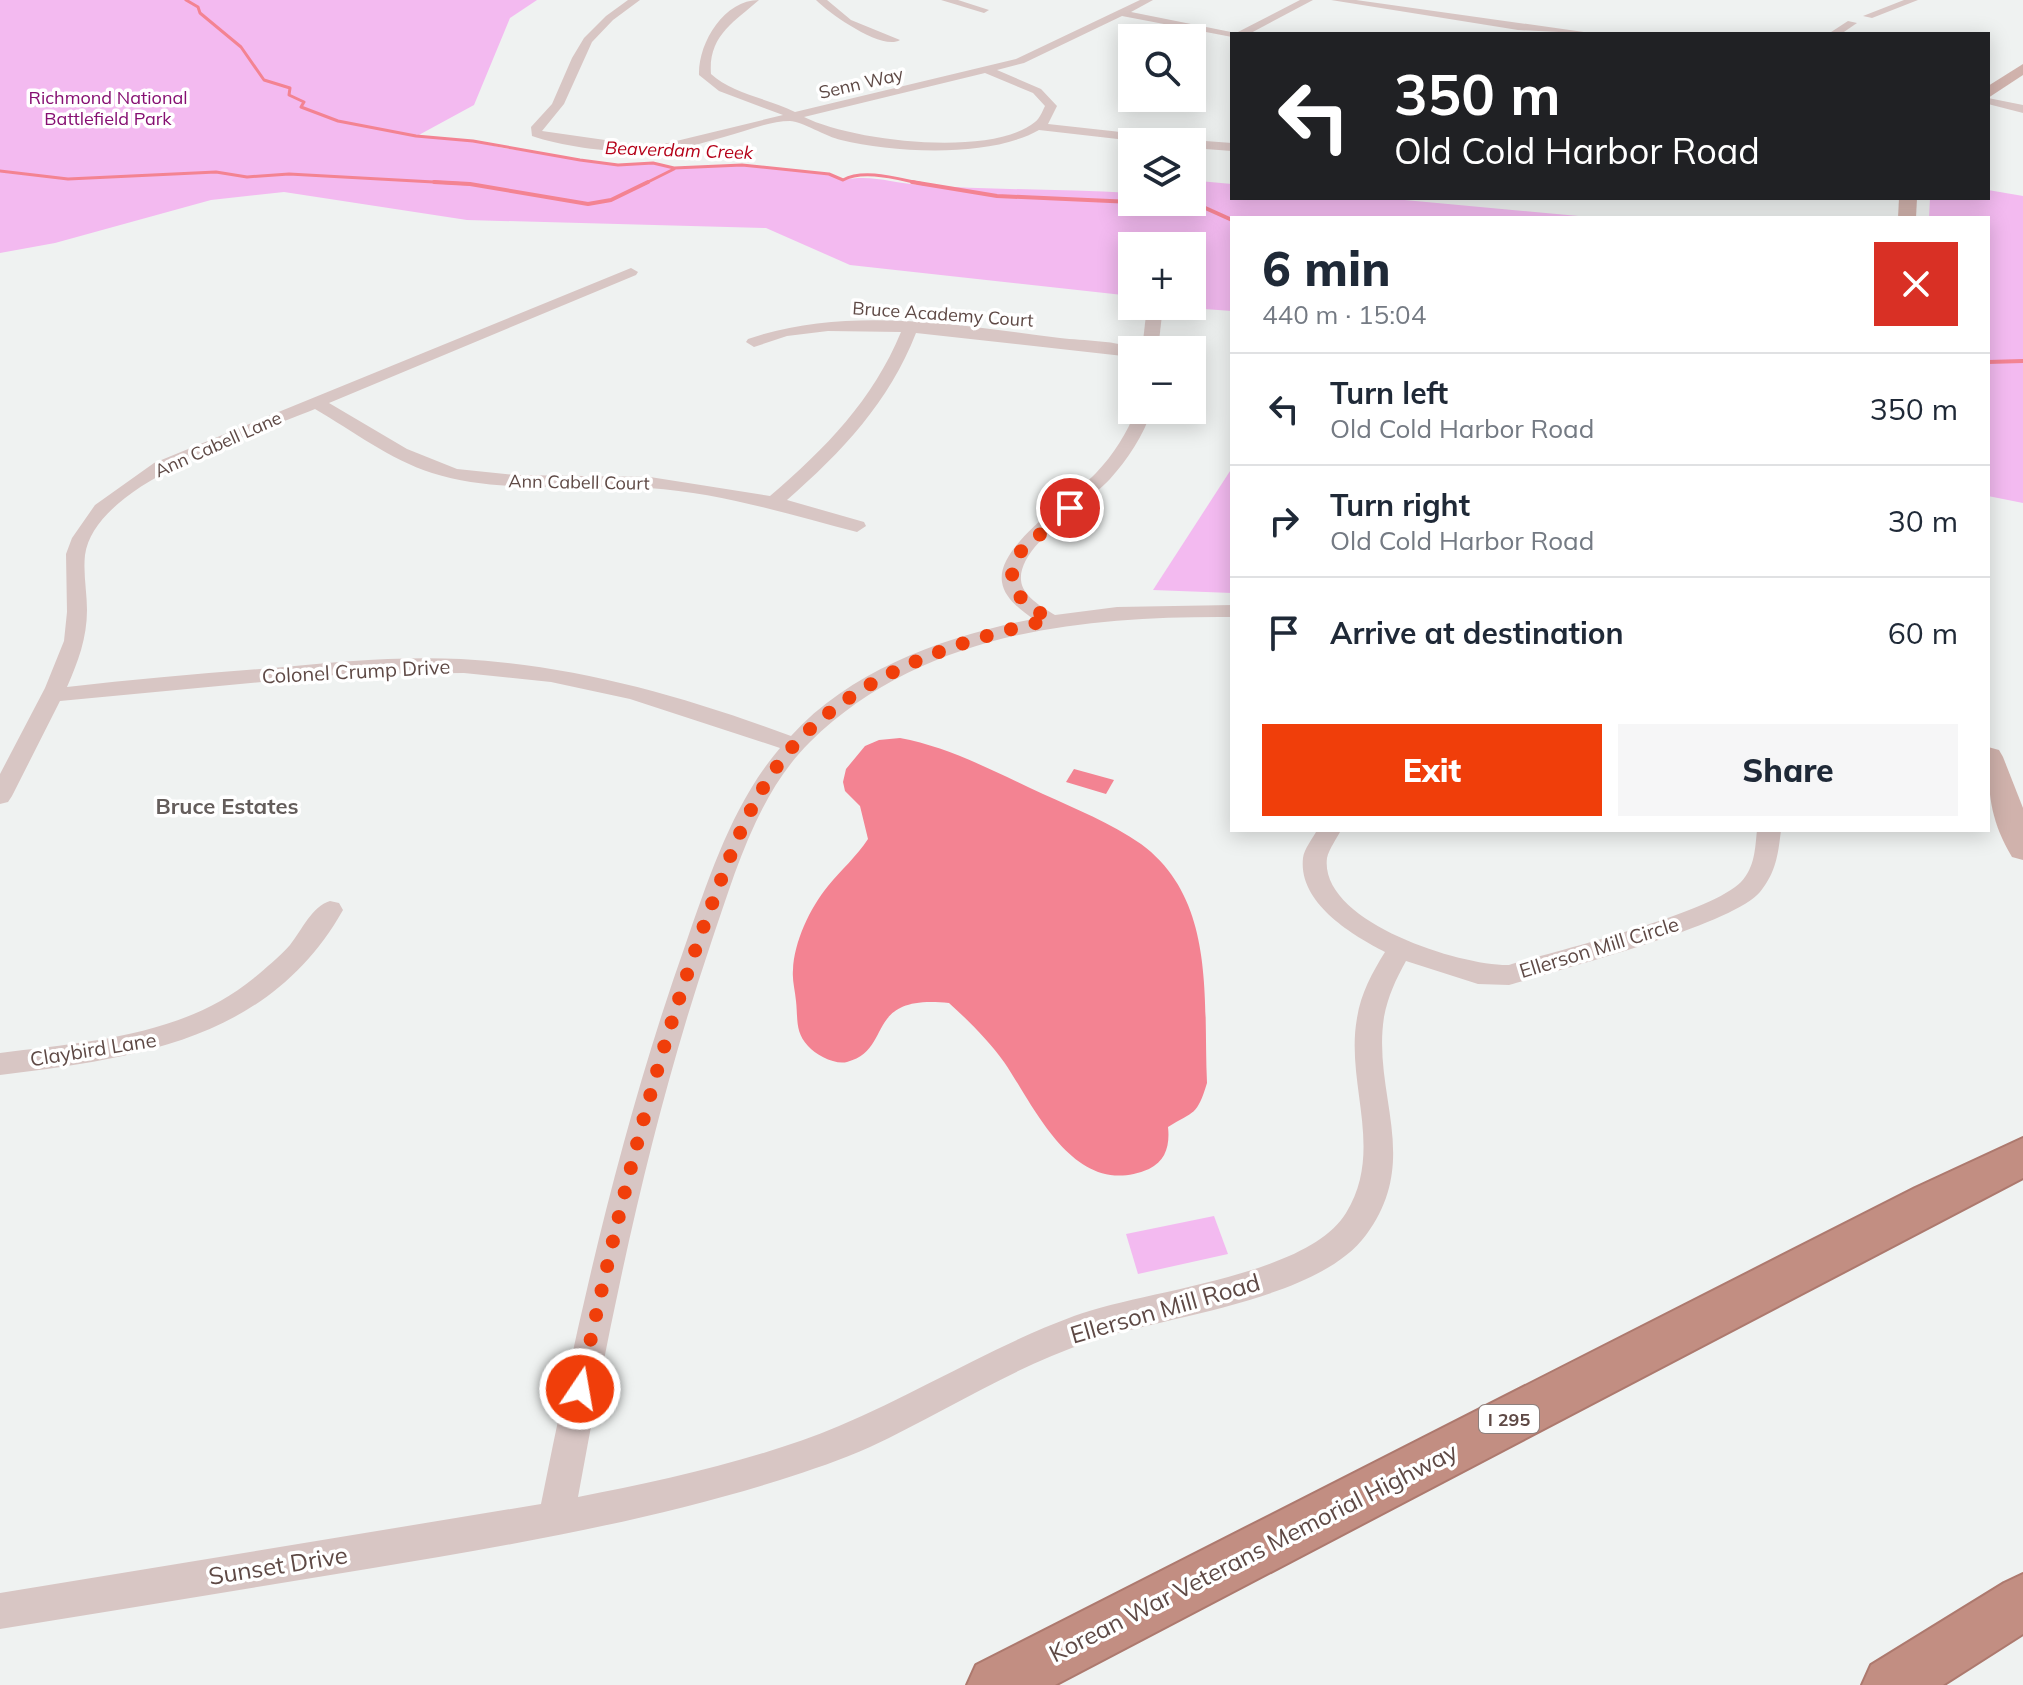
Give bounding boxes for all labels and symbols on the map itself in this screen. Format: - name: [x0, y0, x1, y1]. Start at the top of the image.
- street label: Senn Way: [816, 62, 906, 104]
- park label: Richmond National Battlefield Park: [28, 86, 188, 130]
- water label: Beaverdam Creek: [605, 136, 754, 164]
- street label: Bruce Academy Court: [852, 296, 1034, 332]
- street label: Ann Cabell Lane: [151, 406, 285, 482]
- street label: Ann Cabell Court: [508, 469, 650, 495]
- pin: [1036, 474, 1104, 542]
- street label: Colonel Crump Drive: [261, 654, 451, 688]
- district label: Bruce Estates: [155, 792, 299, 820]
- street label: Ellerson Mill Circle: [1516, 911, 1682, 983]
- street label: Claybird Lane: [28, 1027, 158, 1071]
- street label: Ellerson Mill Road: [1067, 1267, 1263, 1349]
- position arrow: [538, 1347, 622, 1431]
- road number: I 295: [1479, 1405, 1539, 1433]
- street label: Korean War Veterans Memorial Highway: [1044, 1435, 1462, 1668]
- street label: Sunset Drive: [206, 1539, 350, 1591]

